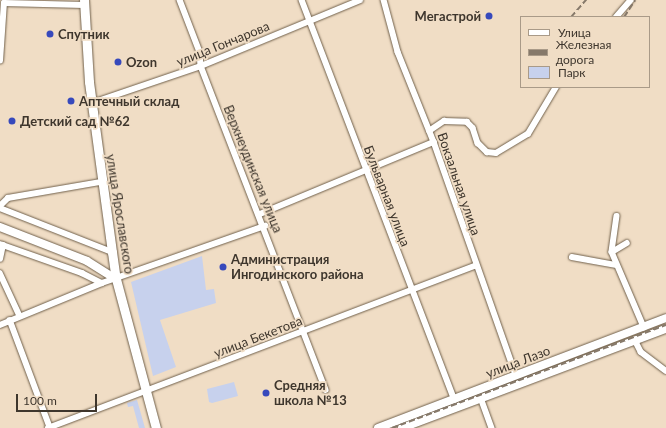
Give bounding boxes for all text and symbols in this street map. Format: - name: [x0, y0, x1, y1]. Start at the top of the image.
- place label: Мегастрой: [415, 8, 481, 24]
- marker: Мегастрой: [484, 11, 494, 21]
- legend: [520, 16, 650, 88]
- street label: улица Гончарова: [174, 18, 272, 70]
- text: Улица: [558, 25, 591, 40]
- place label: Спутник: [58, 26, 110, 42]
- marker: Спутник: [45, 29, 55, 39]
- text: Железная дорога: [556, 37, 611, 67]
- place label: Ozon: [126, 54, 157, 70]
- marker: Ozon: [113, 57, 123, 67]
- text: Парк: [558, 65, 586, 80]
- place label: Аптечный склад: [79, 93, 179, 109]
- marker: Аптечный склад: [66, 96, 76, 106]
- street label: Верхнеудинская улица: [220, 103, 286, 235]
- place label: Детский сад №62: [20, 113, 130, 129]
- marker: Детский сад №62: [7, 116, 17, 126]
- street label: Вокзальная улица: [434, 131, 484, 237]
- street label: Бульварная улица: [361, 143, 413, 249]
- street label: улица Ярославского: [103, 153, 137, 275]
- place label: Администрация Ингодинского района: [231, 252, 364, 283]
- marker: Администрация Ингодинского района: [218, 262, 228, 272]
- street label: улица Бекетова: [212, 313, 304, 361]
- street label: улица Лазо: [484, 343, 552, 381]
- place label: Средняя школа №13: [274, 378, 347, 409]
- scale bar: [18, 386, 99, 412]
- marker: Средняя школа №13: [261, 388, 271, 398]
- text: 100 m: [23, 393, 57, 408]

